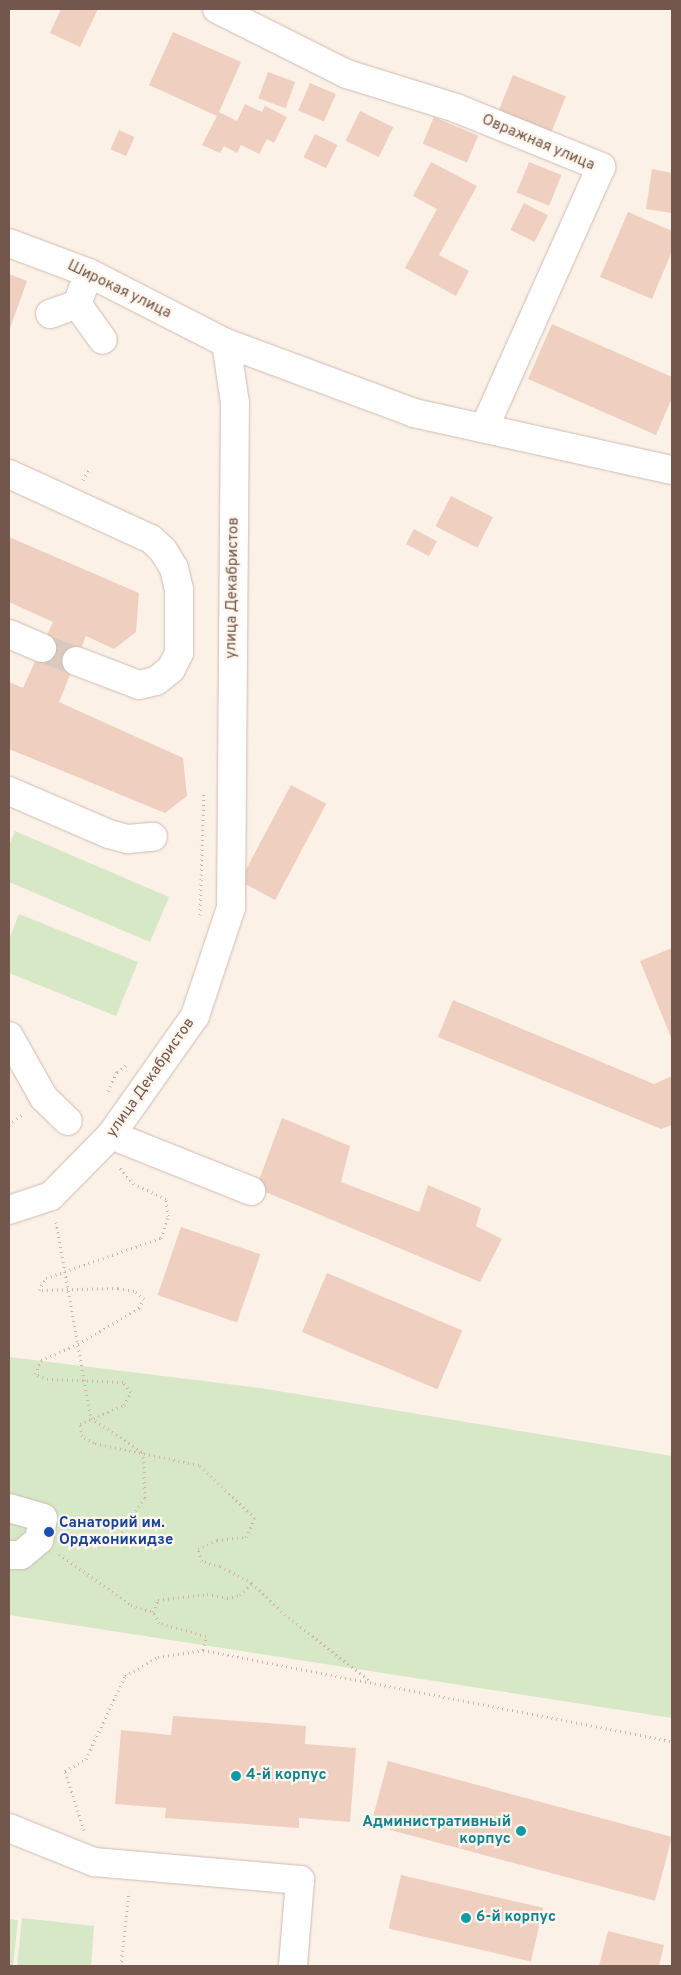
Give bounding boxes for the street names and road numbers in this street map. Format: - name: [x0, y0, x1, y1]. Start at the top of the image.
- street label: Овражная улица: [479, 111, 597, 175]
- street label: Широкая улица: [64, 257, 174, 323]
- street label: улица Декабристов: [223, 517, 243, 659]
- street label: улица Декабристов: [103, 1015, 199, 1141]

